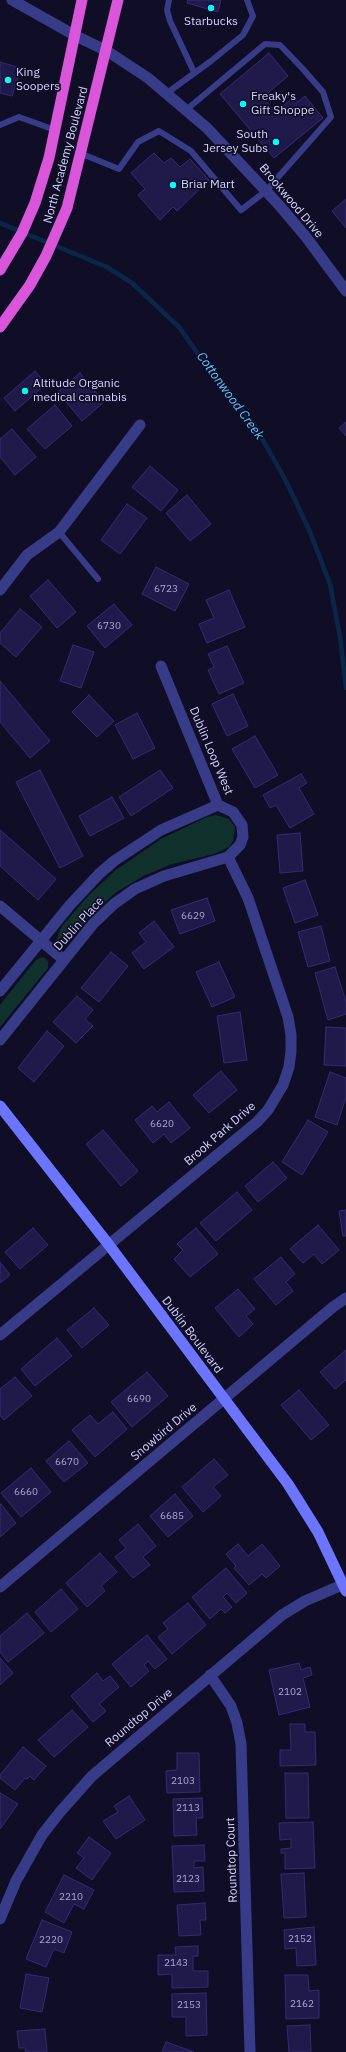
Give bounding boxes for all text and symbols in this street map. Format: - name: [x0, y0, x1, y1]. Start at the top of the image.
- marker: Starbucks: [206, 3, 216, 13]
- place label: Starbucks: [184, 15, 238, 29]
- place label: King Soopers: [16, 66, 60, 94]
- marker: King Soopers: [3, 75, 13, 85]
- street label: North Academy Boulevard: [41, 85, 91, 225]
- place label: Freaky's Gift Shoppe: [251, 90, 314, 118]
- marker: Freaky's Gift Shoppe: [238, 99, 248, 109]
- place label: South Jersey Subs: [203, 128, 268, 156]
- marker: South Jersey Subs: [271, 137, 281, 147]
- street label: Brookwood Drive: [256, 161, 326, 241]
- place label: Briar Mart: [181, 178, 235, 192]
- marker: Briar Mart: [168, 180, 178, 190]
- water label: Cottonwood Creek: [193, 349, 267, 443]
- place label: Altitude Organic medical cannabis: [33, 377, 127, 405]
- marker: Altitude Organic medical cannabis: [20, 386, 30, 396]
- house number: 6723: [154, 583, 178, 595]
- house number: 6730: [97, 620, 121, 632]
- street label: Dublin Loop West: [186, 705, 236, 797]
- street label: Dublin Place: [51, 894, 107, 954]
- house number: 6629: [181, 910, 205, 922]
- street label: Brook Park Drive: [181, 1099, 259, 1169]
- house number: 6620: [150, 1118, 174, 1130]
- street label: Dublin Boulevard: [158, 1294, 226, 1376]
- house number: 6690: [127, 1393, 151, 1405]
- street label: Snowbird Drive: [128, 1400, 200, 1464]
- house number: 6670: [55, 1456, 79, 1468]
- house number: 6660: [14, 1486, 38, 1498]
- house number: 6685: [160, 1510, 184, 1522]
- street label: Roundtop Drive: [102, 1686, 176, 1750]
- house number: 2102: [278, 1686, 302, 1698]
- house number: 2103: [171, 1775, 195, 1787]
- house number: 2113: [176, 1802, 200, 1814]
- street label: Roundtop Court: [223, 1817, 241, 1903]
- house number: 2123: [176, 1873, 200, 1885]
- house number: 2210: [59, 1891, 83, 1903]
- house number: 2152: [288, 1933, 312, 1945]
- house number: 2220: [39, 1934, 63, 1946]
- house number: 2143: [164, 1957, 188, 1969]
- house number: 2162: [290, 1998, 314, 2010]
- house number: 2153: [177, 1999, 201, 2011]

